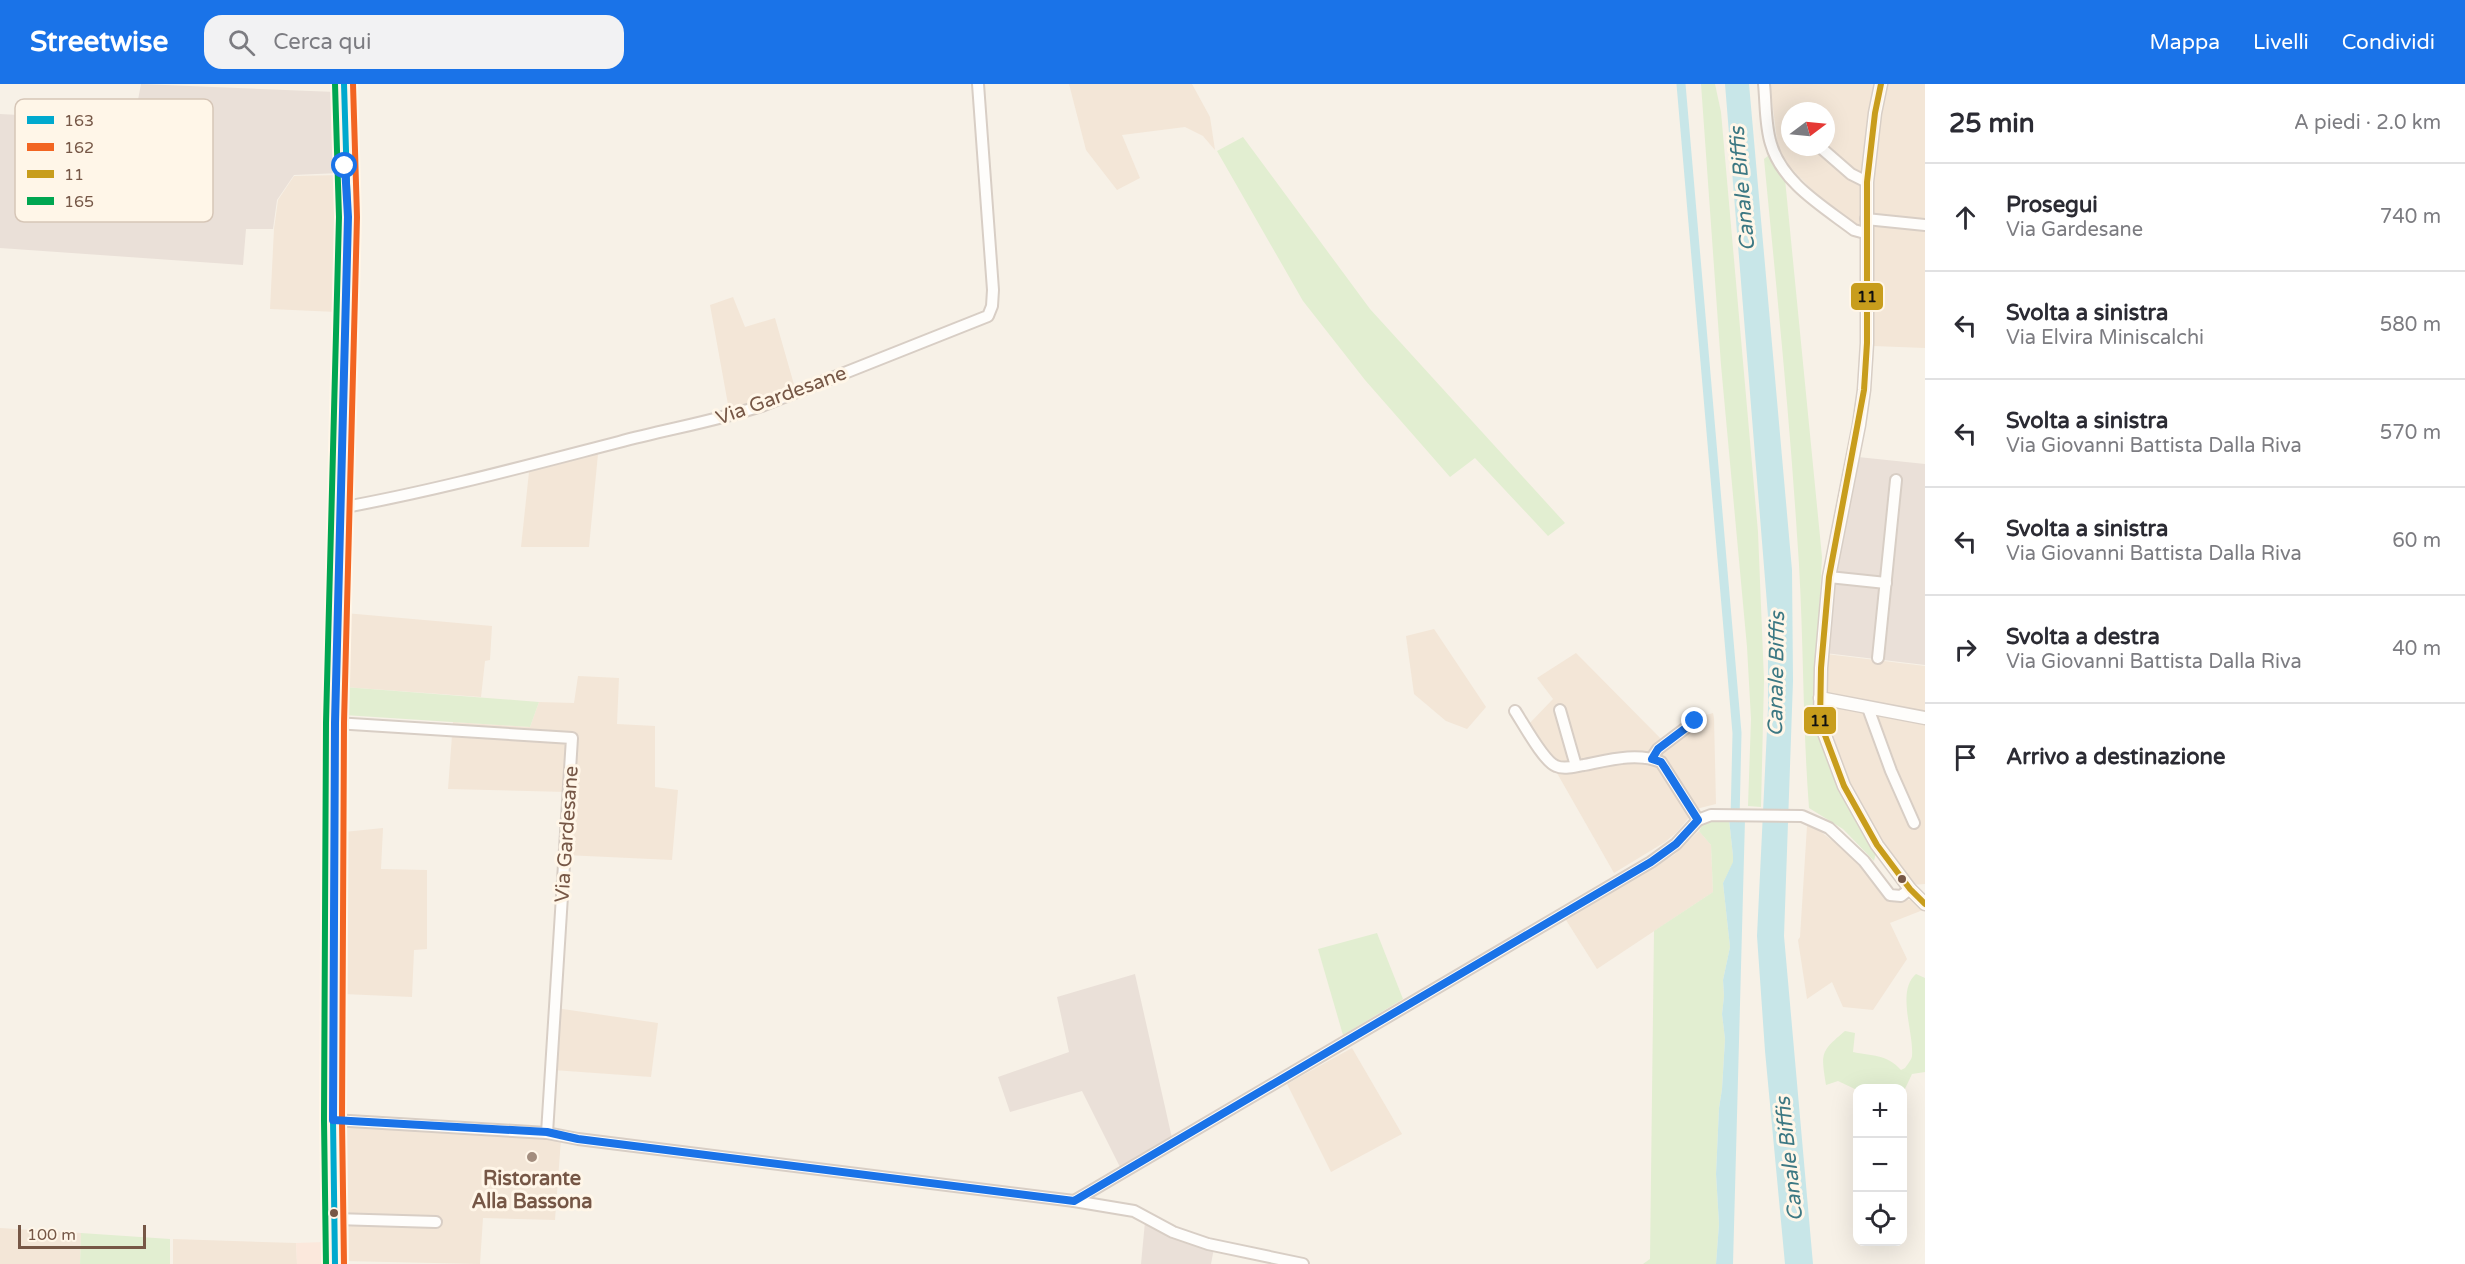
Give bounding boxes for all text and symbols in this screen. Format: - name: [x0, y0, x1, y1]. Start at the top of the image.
- search box: [204, 15, 624, 69]
- text: Streetwise: [30, 25, 168, 59]
- icon: search: [225, 26, 258, 59]
- text: Cerca qui: [273, 29, 371, 55]
- text: Mappa: [2150, 30, 2220, 55]
- text: Livelli: [2253, 30, 2309, 55]
- text: Condividi: [2342, 30, 2435, 55]
- legend: [15, 99, 213, 222]
- north arrow: [1781, 102, 1835, 156]
- text: 25 min: [1949, 108, 2035, 139]
- text: 163: [64, 111, 94, 131]
- text: A piedi · 2.0 km: [2294, 111, 2441, 135]
- water label: Canale Biffis: [1724, 124, 1760, 252]
- text: 162: [64, 138, 94, 158]
- route start: [331, 152, 357, 178]
- text: 11: [64, 165, 84, 185]
- text: 165: [64, 192, 94, 212]
- text: Prosegui: [2006, 192, 2098, 218]
- icon: ahead: [1949, 201, 1982, 234]
- text: 740 m: [2380, 205, 2441, 229]
- text: Via Gardesane: [2006, 218, 2143, 242]
- line badge: 11: [1850, 282, 1884, 311]
- text: 11: [1857, 287, 1877, 307]
- text: Svolta a sinistra: [2006, 300, 2168, 326]
- icon: left: [1949, 309, 1982, 342]
- text: 580 m: [2380, 313, 2441, 337]
- text: Via Elvira Miniscalchi: [2006, 326, 2204, 350]
- street label: Via Gardesane: [713, 361, 850, 431]
- text: Svolta a sinistra: [2006, 408, 2168, 434]
- icon: left: [1949, 417, 1982, 450]
- text: 570 m: [2380, 421, 2441, 445]
- text: Via Giovanni Battista Dalla Riva: [2006, 434, 2302, 458]
- text: Svolta a sinistra: [2006, 516, 2168, 542]
- icon: left: [1949, 525, 1982, 558]
- text: 60 m: [2392, 529, 2441, 553]
- text: Via Giovanni Battista Dalla Riva: [2006, 542, 2302, 566]
- water label: Canale Biffis: [1763, 609, 1790, 737]
- text: Svolta a destra: [2006, 624, 2160, 650]
- icon: right: [1949, 633, 1982, 666]
- text: 40 m: [2392, 637, 2441, 661]
- text: Via Giovanni Battista Dalla Riva: [2006, 650, 2302, 674]
- line badge: 11: [1803, 706, 1837, 735]
- route end: [1681, 707, 1707, 733]
- text: 11: [1810, 711, 1830, 731]
- icon: arrive: [1949, 741, 1982, 774]
- text: Arrivo a destinazione: [2006, 744, 2225, 770]
- street label: Via Gardesane: [550, 765, 584, 903]
- unlabelled marker: [1896, 873, 1908, 885]
- map controls: [1853, 1084, 1907, 1246]
- button: +: [1853, 1084, 1907, 1138]
- water label: Canale Biffis: [1770, 1094, 1808, 1222]
- button: −: [1853, 1138, 1907, 1192]
- marker: Ristorante Alla Bassona: [525, 1150, 539, 1164]
- place label: Ristorante Alla Bassona: [471, 1167, 593, 1214]
- button: locate: [1853, 1192, 1907, 1246]
- unlabelled marker: [328, 1207, 340, 1219]
- scale bar: [18, 1222, 146, 1250]
- text: 100 m: [27, 1225, 76, 1245]

